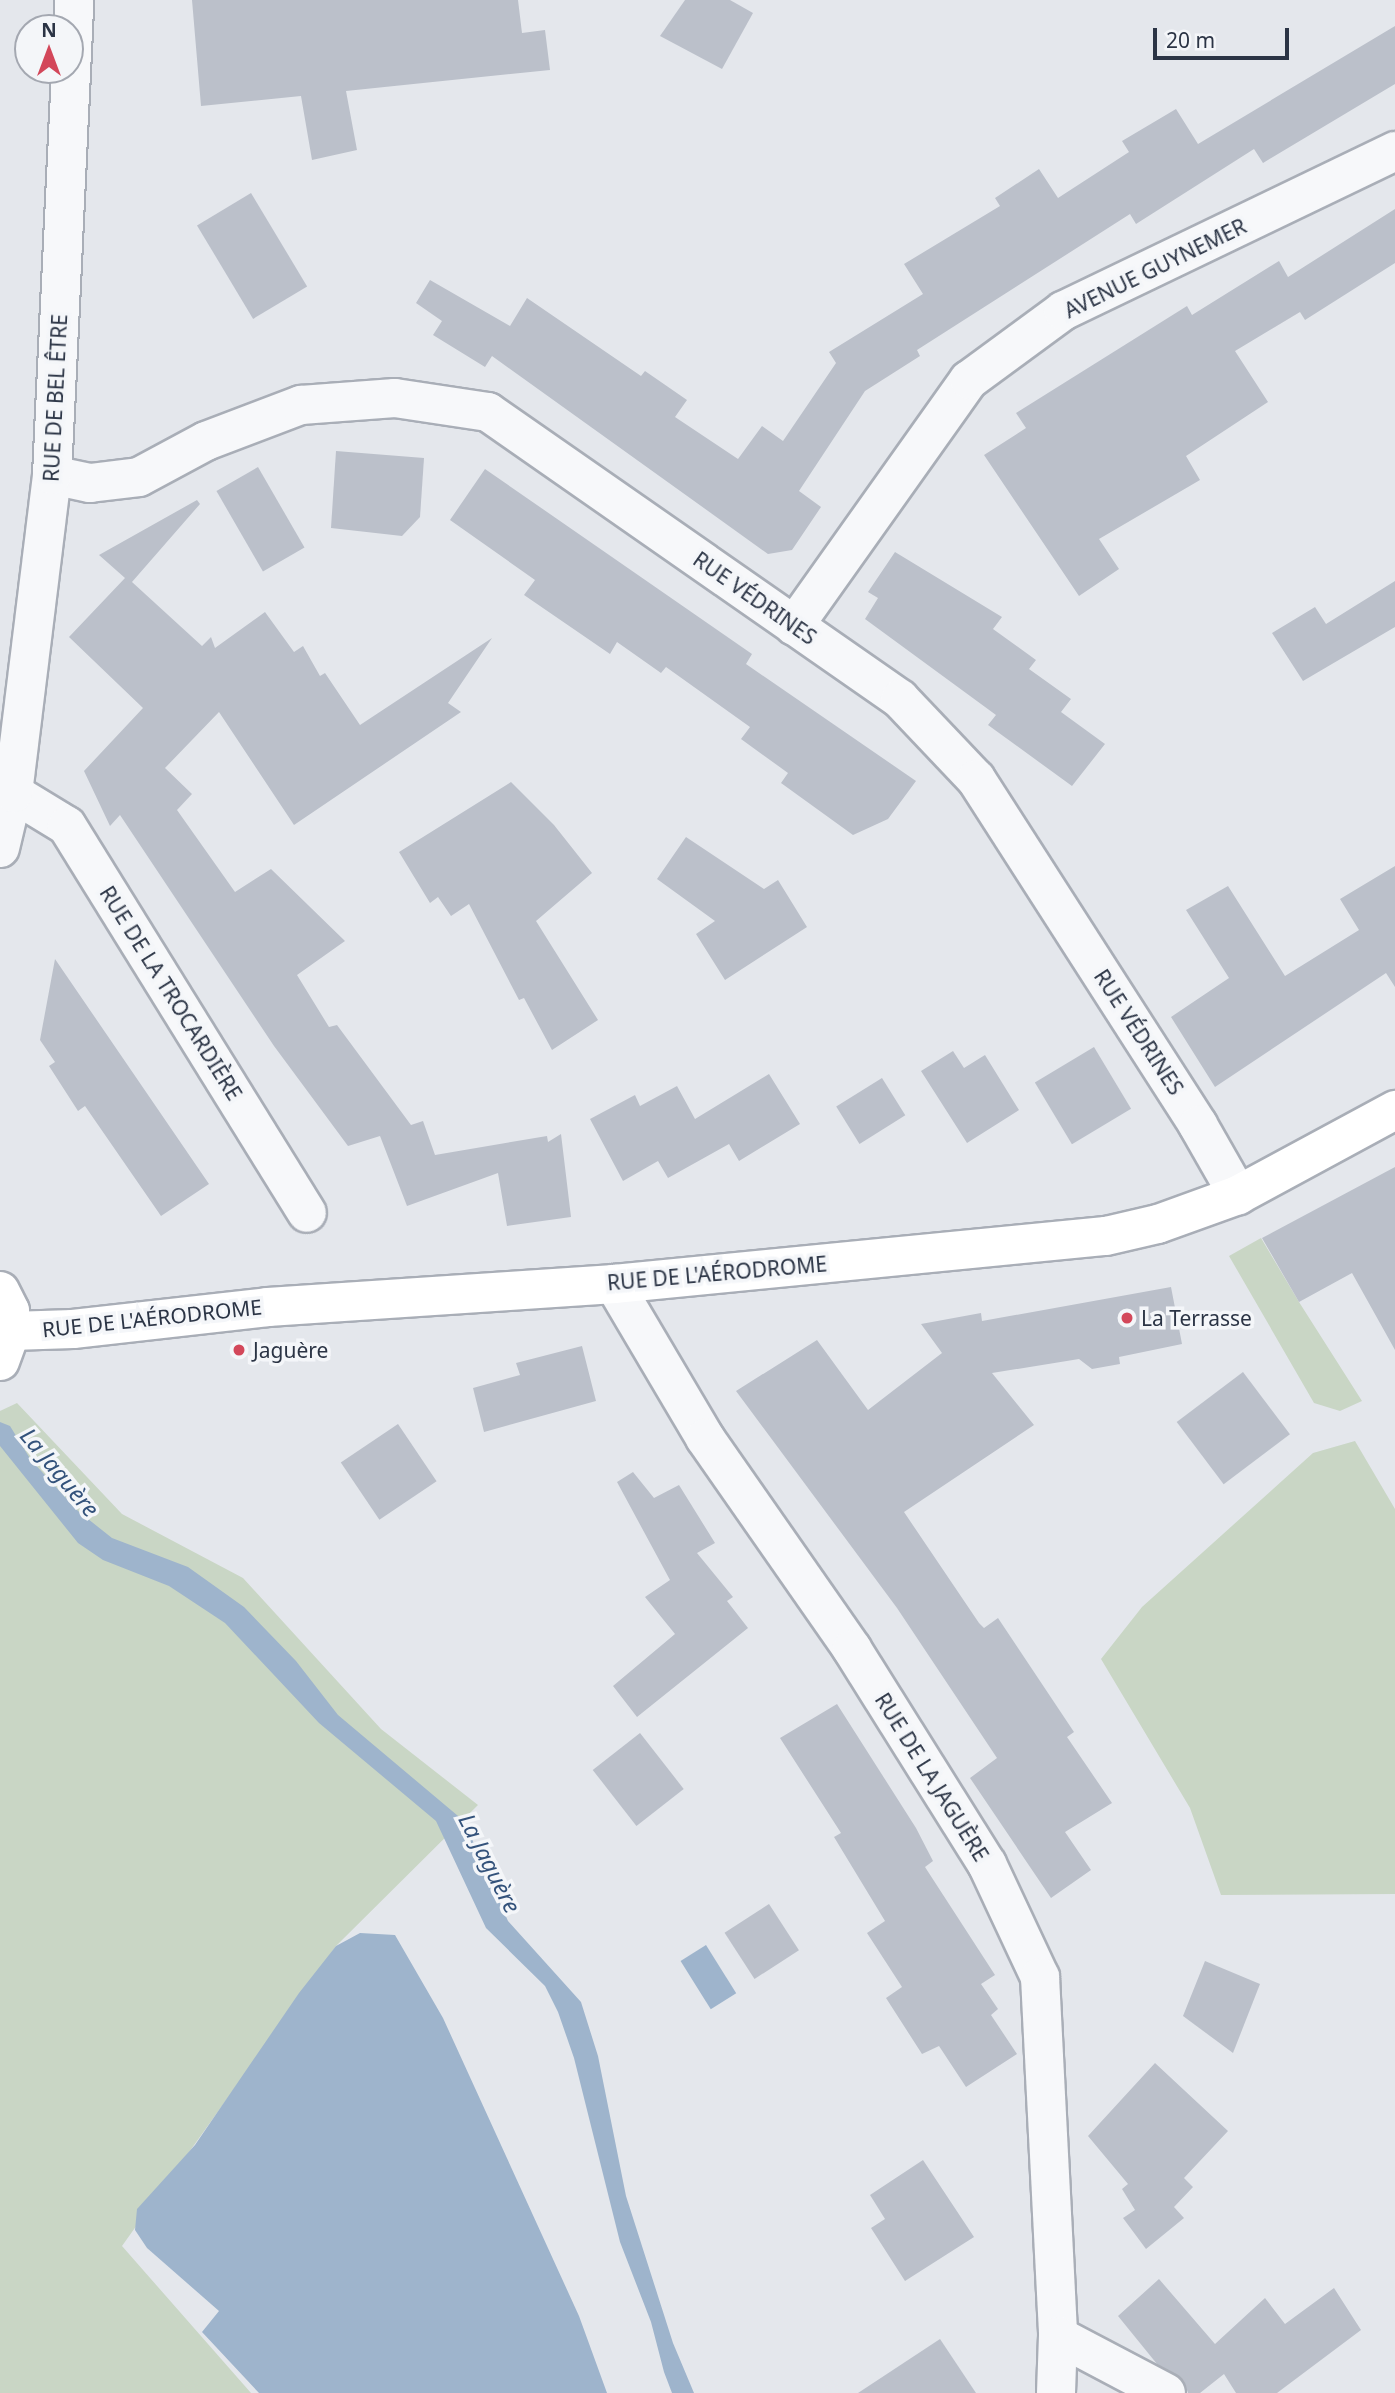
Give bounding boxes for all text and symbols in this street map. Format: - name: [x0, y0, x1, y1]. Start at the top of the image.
- north arrow: [14, 14, 84, 84]
- scale bar: [1157, 14, 1294, 58]
- text: N: [41, 17, 57, 43]
- text: 20 m: [1166, 26, 1215, 54]
- street label: AVENUE GUYNEMER: [1060, 213, 1250, 323]
- street label: RUE DE BEL ÊTRE: [38, 314, 72, 482]
- street label: RUE VÉDRINES: [689, 546, 821, 650]
- street label: RUE DE LA TROCARDIÈRE: [95, 881, 247, 1105]
- street label: RUE VÉDRINES: [1089, 965, 1189, 1099]
- street label: RUE DE L'AÉRODROME: [606, 1251, 828, 1295]
- street label: RUE DE L'AÉRODROME: [41, 1294, 263, 1342]
- place label: La Terrasse: [1141, 1305, 1252, 1331]
- marker: La Terrasse: [1119, 1310, 1135, 1326]
- place label: Jaguère: [253, 1337, 328, 1363]
- marker: Jaguère: [231, 1342, 247, 1358]
- water label: La Jaguère: [15, 1422, 105, 1522]
- street label: RUE DE LA JAGUÈRE: [870, 1688, 994, 1866]
- water label: La Jaguère: [453, 1809, 527, 1917]

